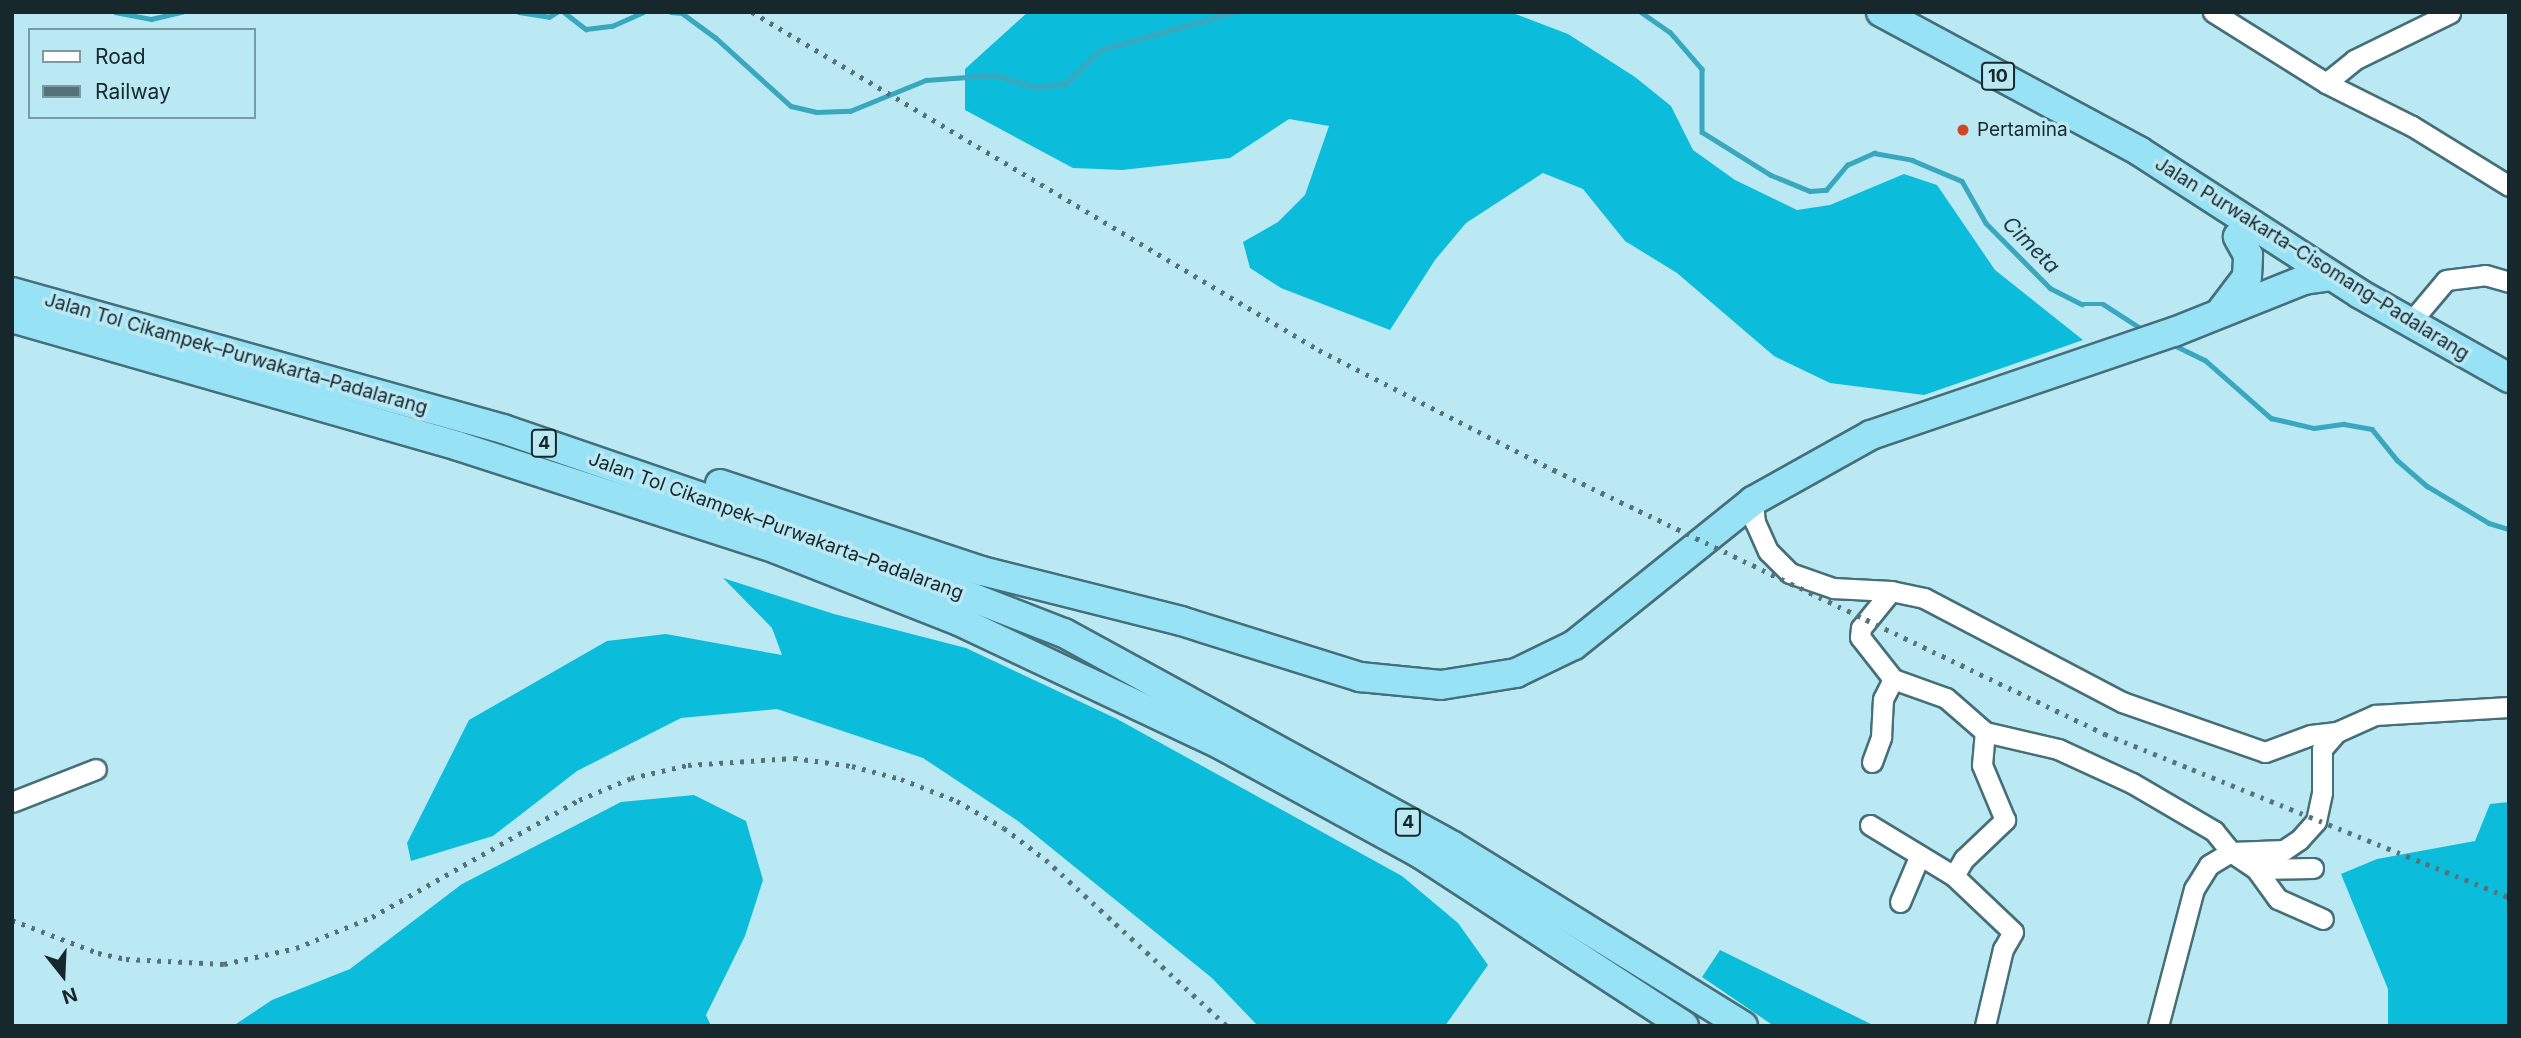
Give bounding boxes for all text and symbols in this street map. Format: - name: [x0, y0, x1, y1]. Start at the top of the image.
- legend: [28, 28, 256, 119]
- text: Road: [95, 44, 146, 69]
- road number: 10: [1980, 62, 2016, 90]
- text: Railway: [95, 79, 171, 104]
- place label: Pertamina: [1977, 119, 2068, 141]
- marker: Pertamina: [1955, 122, 1971, 138]
- street label: Jalan Purwakarta–Cisomang–Padalarang: [2151, 152, 2473, 366]
- water label: Cimeta: [1997, 211, 2065, 279]
- street label: Jalan Tol Cikampek–Purwakarta–Padalarang: [42, 288, 430, 420]
- road number: 4: [530, 428, 558, 458]
- street label: Jalan Tol Cikampek–Purwakarta–Padalarang: [585, 447, 967, 605]
- road number: 4: [1394, 808, 1422, 836]
- north arrow: [28, 940, 98, 1010]
- text: N: [59, 982, 80, 1009]

